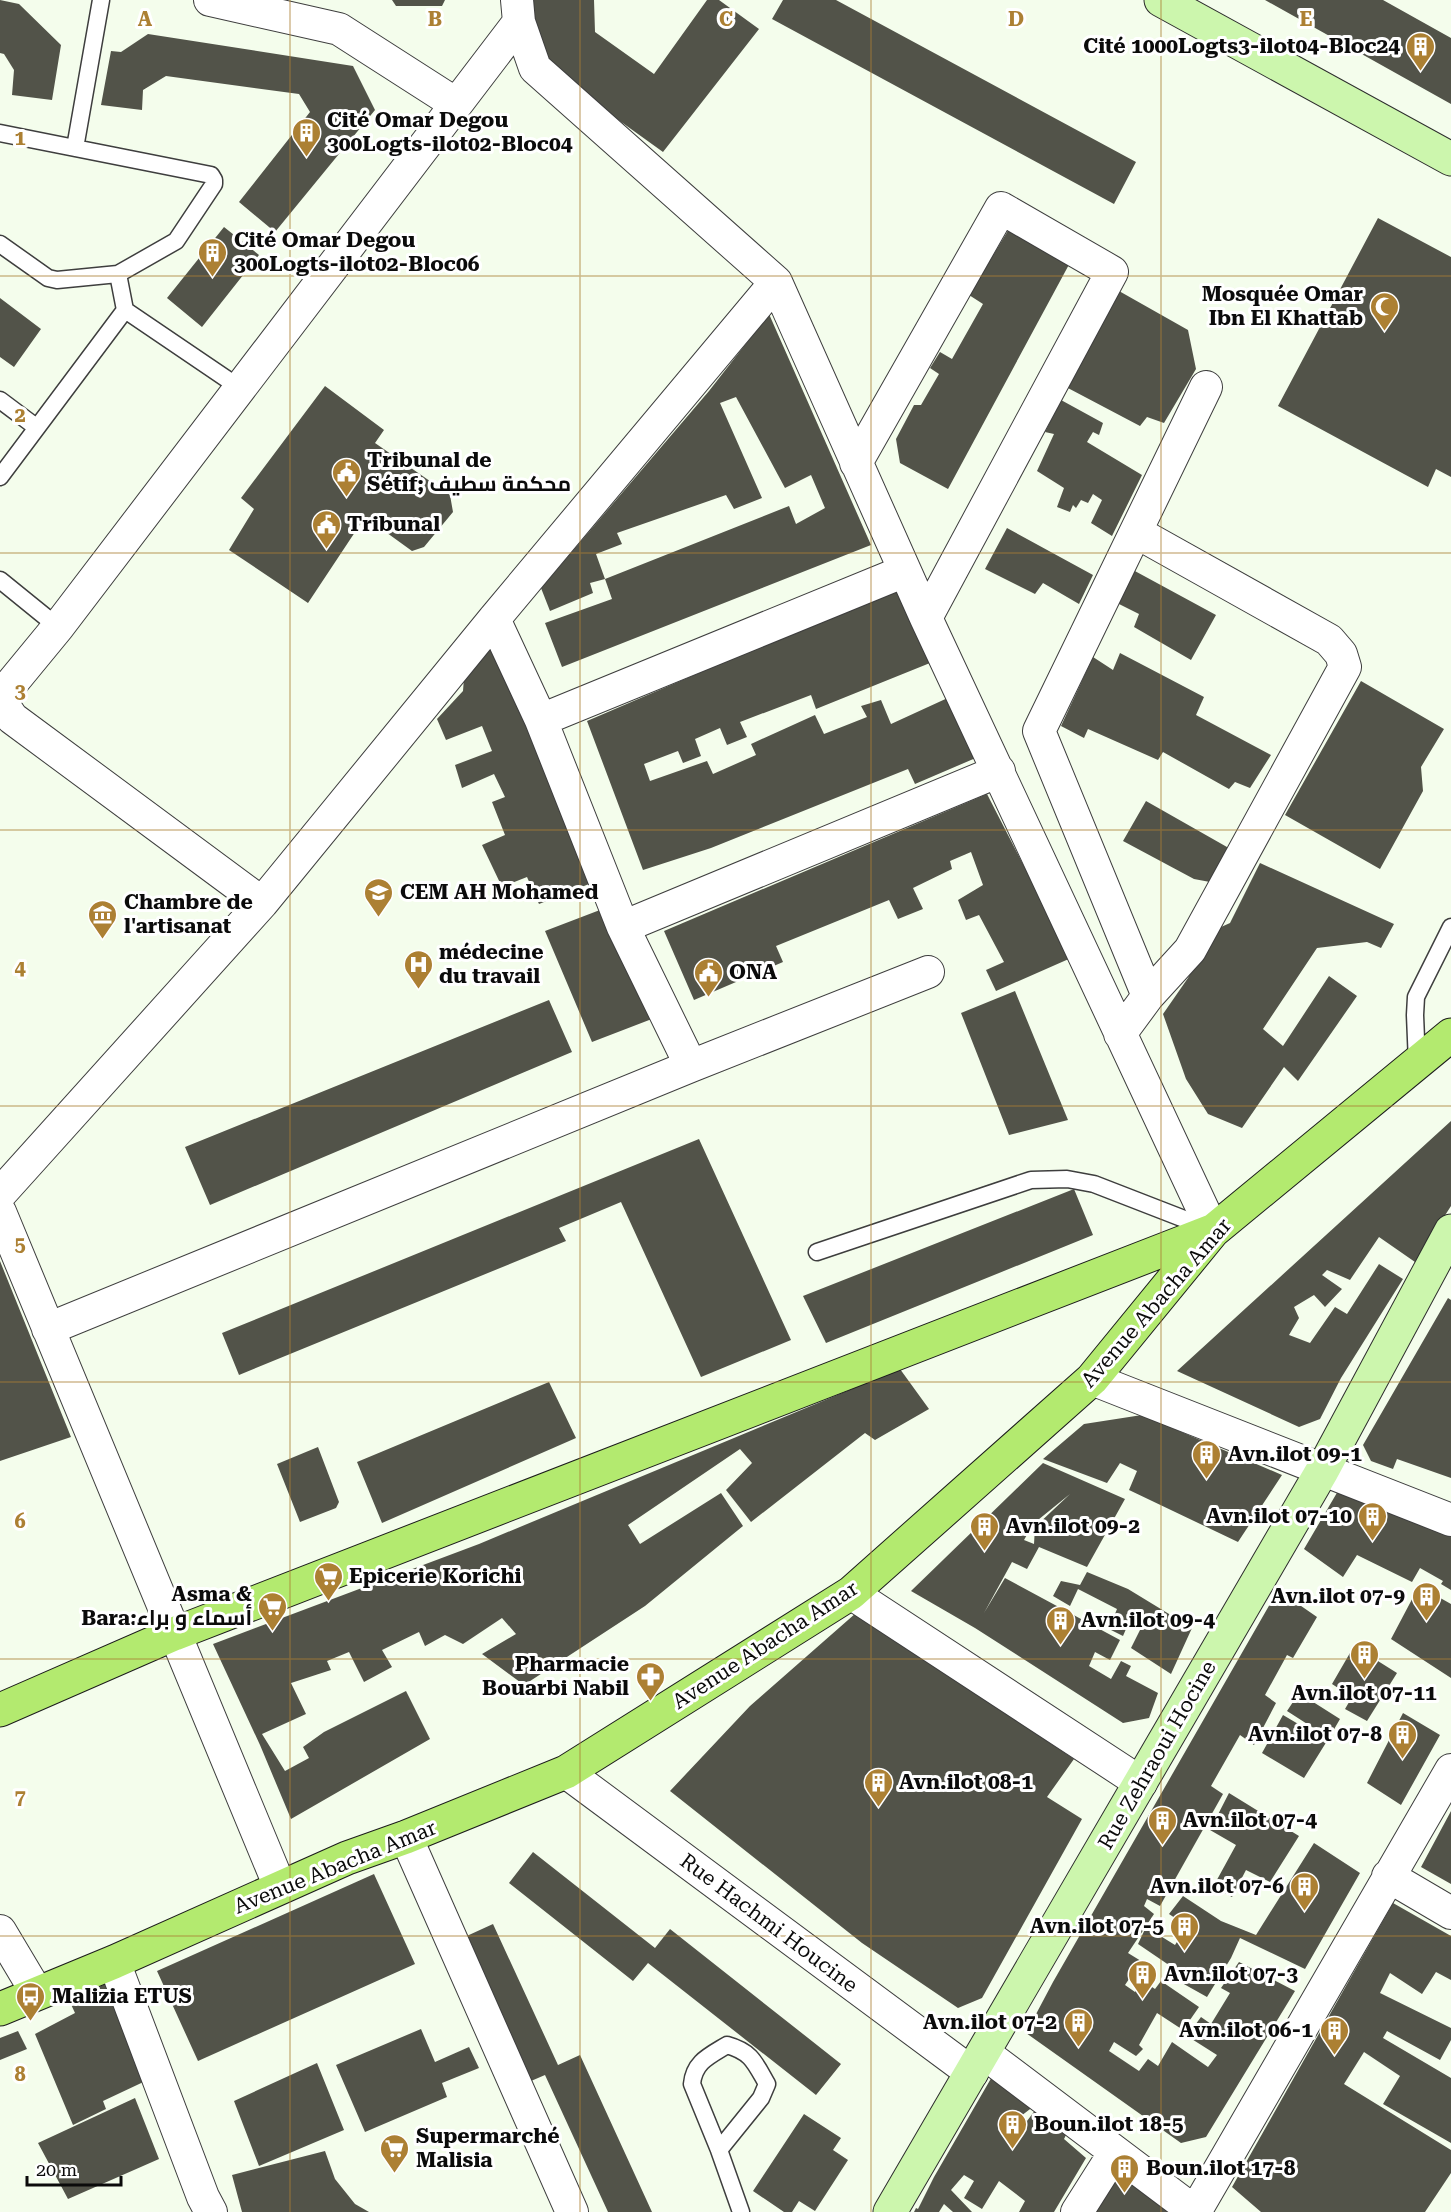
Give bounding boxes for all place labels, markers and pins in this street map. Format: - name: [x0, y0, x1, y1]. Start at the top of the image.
- building icon: Cité 1000Logts3-ilot04-Bloc24: [1405, 30, 1437, 72]
- place label: Cité 1000Logts3-ilot04-Bloc24: [1083, 34, 1400, 58]
- place label: Cité Omar Degou 300Logts-ilot02-Bloc04: [327, 108, 573, 156]
- building icon: Cité Omar Degou 300Logts-ilot02-Bloc04: [290, 116, 322, 158]
- place label: Cité Omar Degou 300Logts-ilot02-Bloc06: [234, 228, 480, 276]
- building icon: Cité Omar Degou 300Logts-ilot02-Bloc06: [197, 236, 229, 278]
- place label: Mosquée Omar Ibn El Khattab: [1202, 282, 1363, 330]
- mosque icon: Mosquée Omar Ibn El Khattab: [1368, 290, 1400, 332]
- place label: Tribunal de Sétif; محكمة سطيف: [367, 448, 571, 496]
- public building icon: Tribunal de Sétif; محكمة سطيف: [330, 456, 362, 498]
- public building icon: Tribunal: [310, 508, 342, 550]
- place label: Tribunal: [347, 512, 440, 536]
- school or university icon: CEM AH Mohamed: [363, 876, 395, 918]
- place label: CEM AH Mohamed: [400, 880, 598, 904]
- place label: Chambre de l'artisanat: [124, 890, 253, 938]
- museum icon: Chambre de l'artisanat: [87, 898, 119, 940]
- place label: médecine du travail: [439, 940, 543, 988]
- hospital icon: médecine du travail: [402, 948, 434, 990]
- public building icon: ONA: [692, 956, 724, 998]
- place label: ONA: [729, 960, 777, 984]
- building icon: Avn.ilot 09-1: [1191, 1438, 1223, 1480]
- place label: Avn.ilot 09-1: [1228, 1442, 1362, 1466]
- building icon: Avn.ilot 07-10: [1357, 1500, 1389, 1542]
- place label: Avn.ilot 07-10: [1206, 1504, 1352, 1528]
- building icon: Avn.ilot 09-2: [969, 1510, 1001, 1552]
- place label: Avn.ilot 09-2: [1006, 1514, 1140, 1538]
- supermarket icon: Epicerie Korichi: [312, 1560, 344, 1602]
- place label: Epicerie Korichi: [349, 1564, 521, 1588]
- building icon: Avn.ilot 07-9: [1410, 1580, 1442, 1622]
- place label: Asma & Bara:أسماء و براء: [81, 1582, 252, 1631]
- place label: Avn.ilot 07-9: [1271, 1584, 1405, 1608]
- supermarket icon: Asma & Bara:أسماء و براء: [257, 1590, 289, 1632]
- building icon: Avn.ilot 09-4: [1044, 1604, 1076, 1646]
- place label: Avn.ilot 09-4: [1081, 1608, 1215, 1632]
- building icon: Avn.ilot 07-11: [1348, 1638, 1380, 1680]
- place label: Pharmacie Bouarbi Nabil: [482, 1652, 629, 1700]
- pharmacy icon: Pharmacie Bouarbi Nabil: [634, 1660, 666, 1702]
- place label: Avn.ilot 07-11: [1291, 1681, 1437, 1705]
- building icon: Avn.ilot 07-8: [1387, 1718, 1419, 1760]
- place label: Avn.ilot 07-8: [1248, 1722, 1382, 1746]
- building icon: Avn.ilot 08-1: [862, 1766, 894, 1808]
- place label: Avn.ilot 08-1: [899, 1770, 1033, 1794]
- building icon: Avn.ilot 07-4: [1146, 1804, 1178, 1846]
- place label: Avn.ilot 07-4: [1183, 1808, 1317, 1832]
- building icon: Avn.ilot 07-6: [1289, 1870, 1321, 1912]
- place label: Avn.ilot 07-6: [1150, 1874, 1284, 1898]
- building icon: Avn.ilot 07-5: [1169, 1910, 1201, 1952]
- place label: Avn.ilot 07-5: [1030, 1914, 1164, 1938]
- building icon: Avn.ilot 07-3: [1127, 1958, 1159, 2000]
- place label: Avn.ilot 07-3: [1164, 1962, 1298, 1986]
- bus stop icon: Malizia ETUS: [15, 1980, 47, 2022]
- place label: Malizia ETUS: [52, 1984, 192, 2008]
- building icon: Avn.ilot 07-2: [1062, 2006, 1094, 2048]
- place label: Avn.ilot 07-2: [923, 2010, 1057, 2034]
- building icon: Avn.ilot 06-1: [1318, 2014, 1350, 2056]
- place label: Avn.ilot 06-1: [1179, 2018, 1313, 2042]
- building icon: Boun.ilot 18-5: [997, 2108, 1029, 2150]
- place label: Boun.ilot 18-5: [1034, 2112, 1184, 2136]
- place label: Supermarché Malisia: [416, 2124, 560, 2172]
- supermarket icon: Supermarché Malisia: [379, 2132, 411, 2174]
- building icon: Boun.ilot 17-8: [1109, 2152, 1141, 2194]
- place label: Boun.ilot 17-8: [1146, 2156, 1296, 2180]

